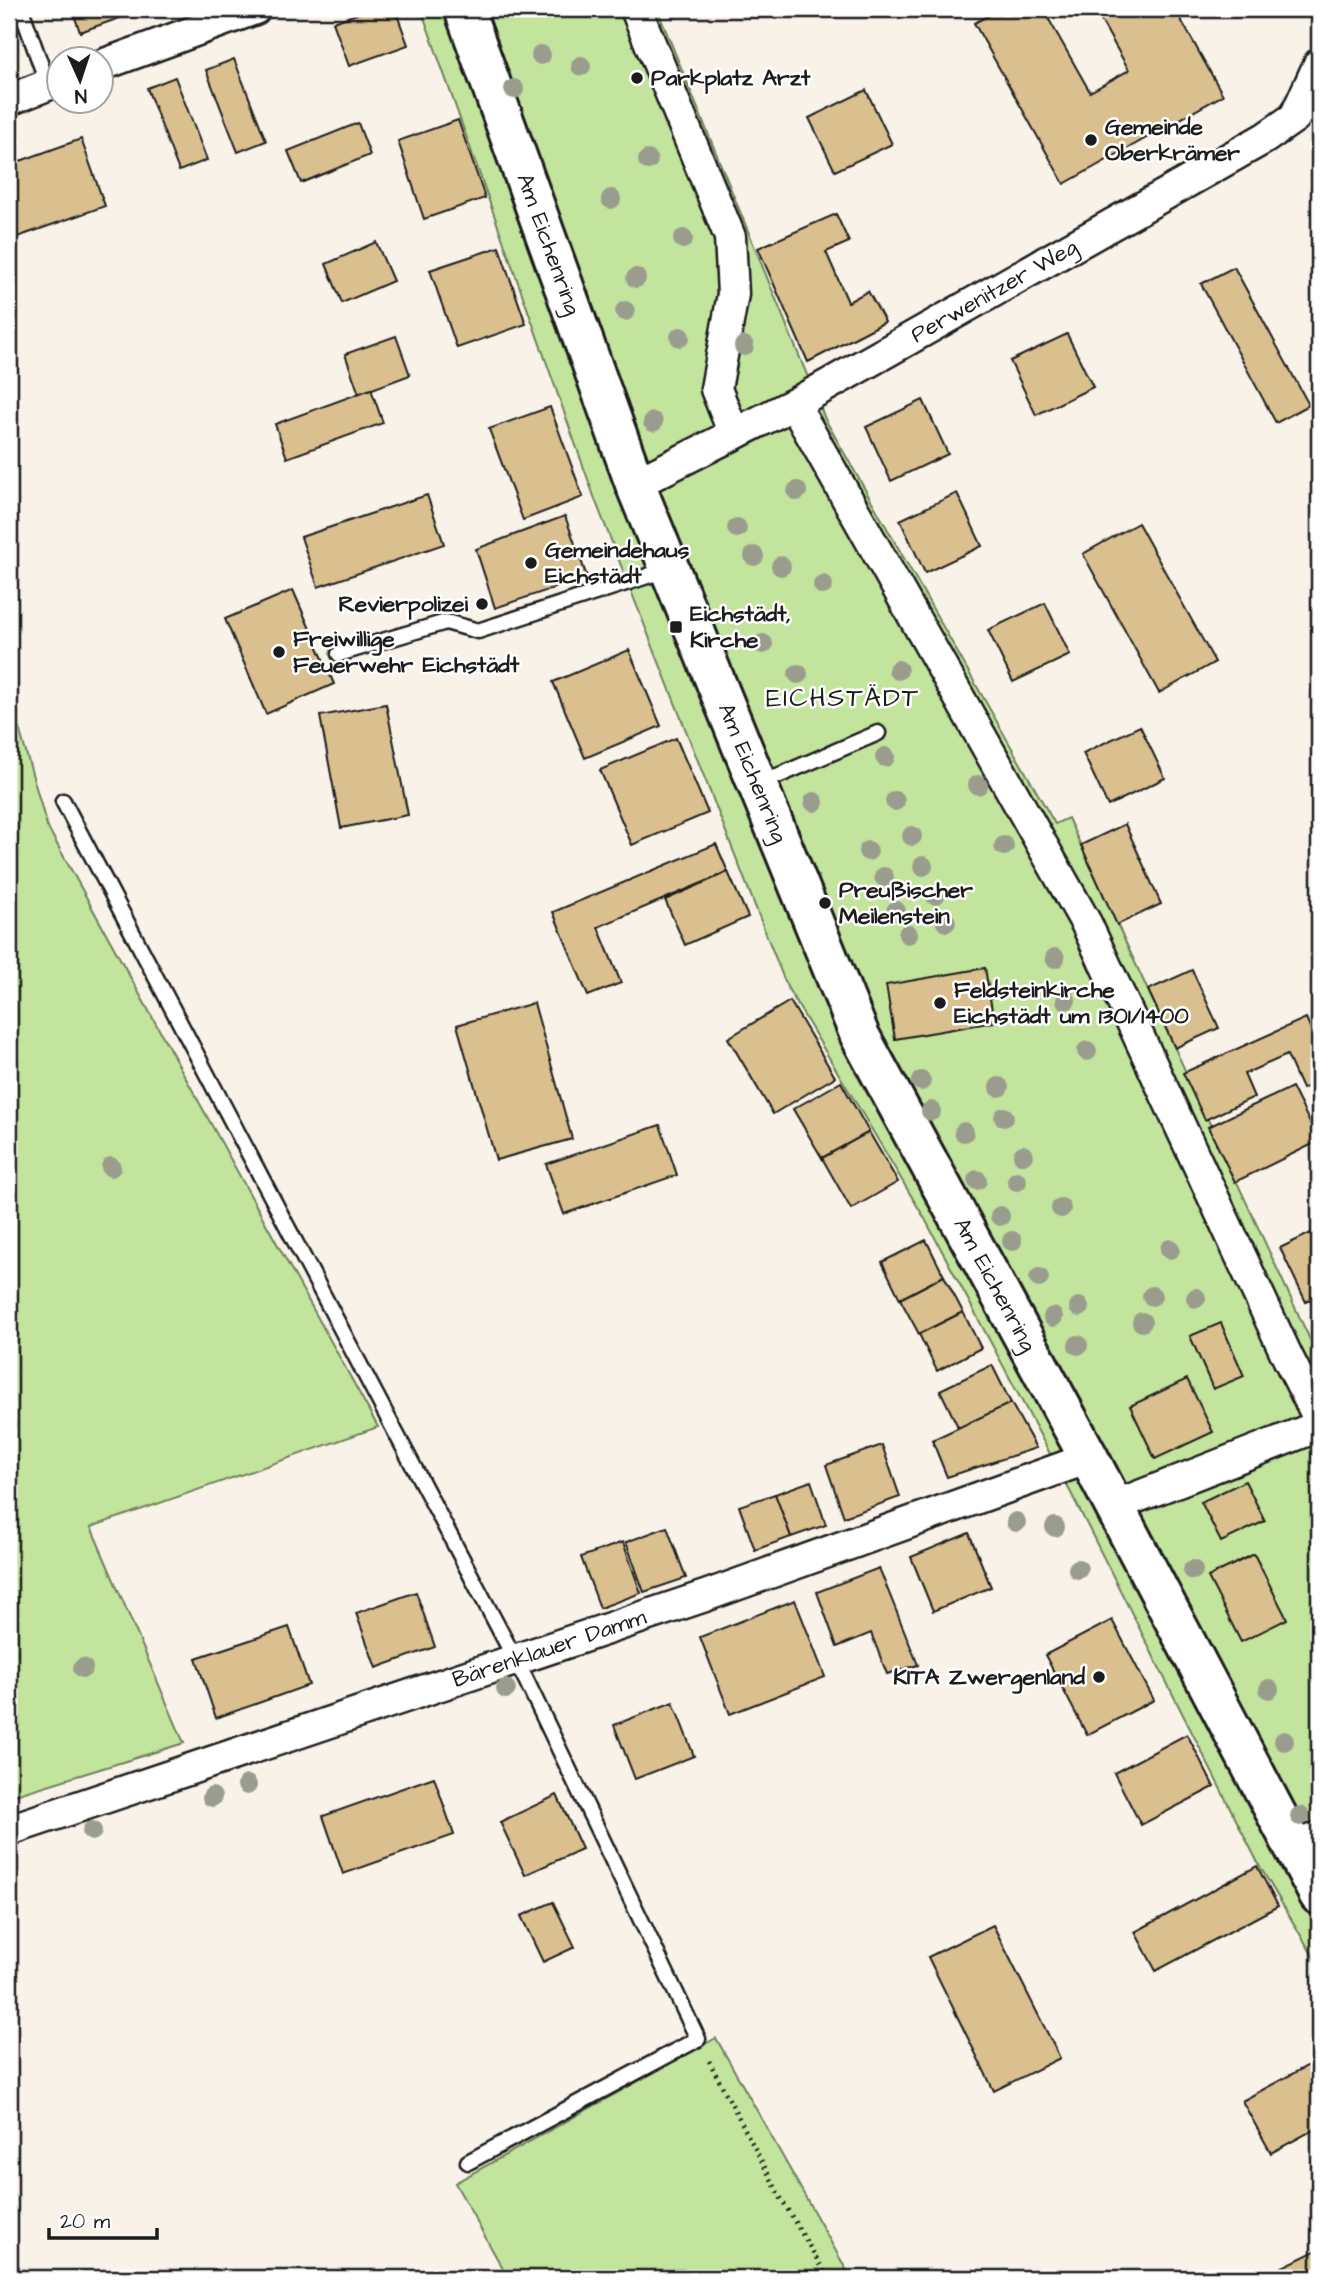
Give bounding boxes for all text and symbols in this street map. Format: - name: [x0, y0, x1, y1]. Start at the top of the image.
- north arrow: [46, 46, 116, 116]
- place label: Parkplatz Arzt: [651, 62, 811, 94]
- marker: Parkplatz Arzt: [629, 70, 645, 86]
- text: N: [74, 82, 87, 109]
- place label: Gemeinde Oberkrämer: [1105, 111, 1240, 169]
- marker: Gemeinde Oberkrämer: [1083, 132, 1099, 148]
- street label: Am Eichenring: [508, 169, 589, 320]
- street label: Perwenitzer Weg: [905, 231, 1084, 351]
- place label: Gemeindehaus Eichstädt: [545, 534, 690, 592]
- marker: Gemeindehaus Eichstädt: [523, 555, 539, 571]
- place label: Revierpolizei: [338, 588, 469, 620]
- marker: Revierpolizei: [474, 596, 490, 612]
- place label: Eichstädt, Kirche: [690, 598, 791, 656]
- marker: Eichstädt, Kirche: [668, 619, 684, 635]
- place label: Freiwillige Feuerwehr Eichstädt: [293, 623, 520, 681]
- marker: Freiwillige Feuerwehr Eichstädt: [271, 644, 287, 660]
- district label: EICHSTÄDT: [766, 680, 920, 716]
- street label: Am Eichenring: [710, 698, 796, 848]
- place label: Preußischer Meilenstein: [839, 874, 973, 932]
- marker: Preußischer Meilenstein: [817, 895, 833, 911]
- place label: Feldsteinkirche Eichstädt um 1301/1400: [954, 974, 1189, 1032]
- marker: Feldsteinkirche Eichstädt um 1301/1400: [932, 995, 948, 1011]
- street label: Am Eichenring: [946, 1212, 1045, 1358]
- street label: Bärenklauer Damm: [448, 1601, 651, 1696]
- place label: KITA Zwergenland: [893, 1661, 1085, 1694]
- marker: KITA Zwergenland: [1091, 1669, 1107, 1685]
- scale bar: [49, 2196, 158, 2240]
- text: 20 m: [60, 2207, 111, 2236]

